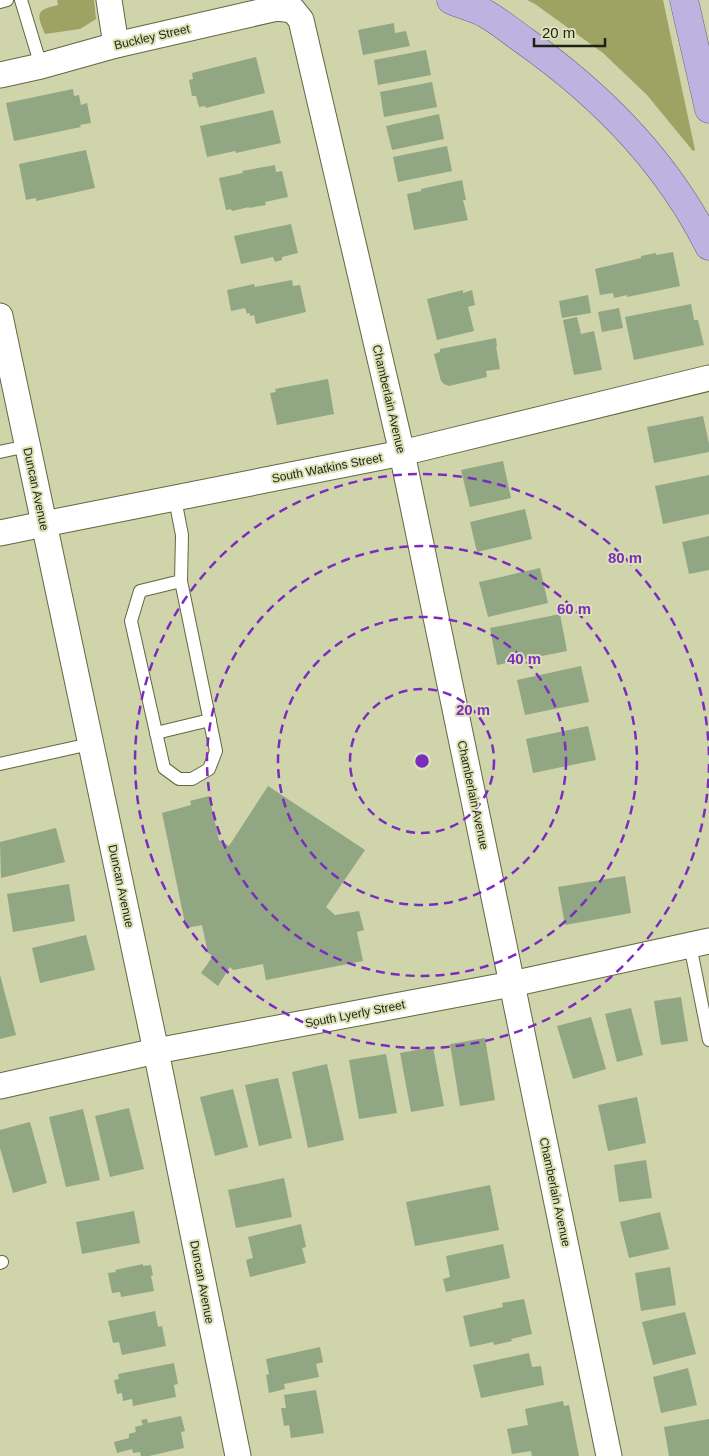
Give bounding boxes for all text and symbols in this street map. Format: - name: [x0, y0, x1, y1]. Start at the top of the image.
- scale bar: [534, 15, 605, 47]
- street label: Buckley Street: [113, 21, 192, 53]
- text: 20 m: [542, 24, 575, 41]
- street label: Chamberlain Avenue: [370, 343, 408, 455]
- street label: Duncan Avenue: [20, 446, 52, 532]
- street label: South Watkins Street: [271, 450, 384, 486]
- text: 80 m: [608, 549, 642, 566]
- text: 60 m: [557, 600, 591, 617]
- text: 40 m: [507, 650, 541, 667]
- text: 20 m: [456, 701, 490, 718]
- street label: Chamberlain Avenue: [455, 739, 491, 851]
- centre of rings: [413, 752, 431, 770]
- street label: Duncan Avenue: [105, 843, 137, 929]
- street label: South Lyerly Street: [304, 997, 407, 1031]
- street label: Chamberlain Avenue: [537, 1136, 573, 1248]
- street label: Duncan Avenue: [187, 1239, 217, 1325]

